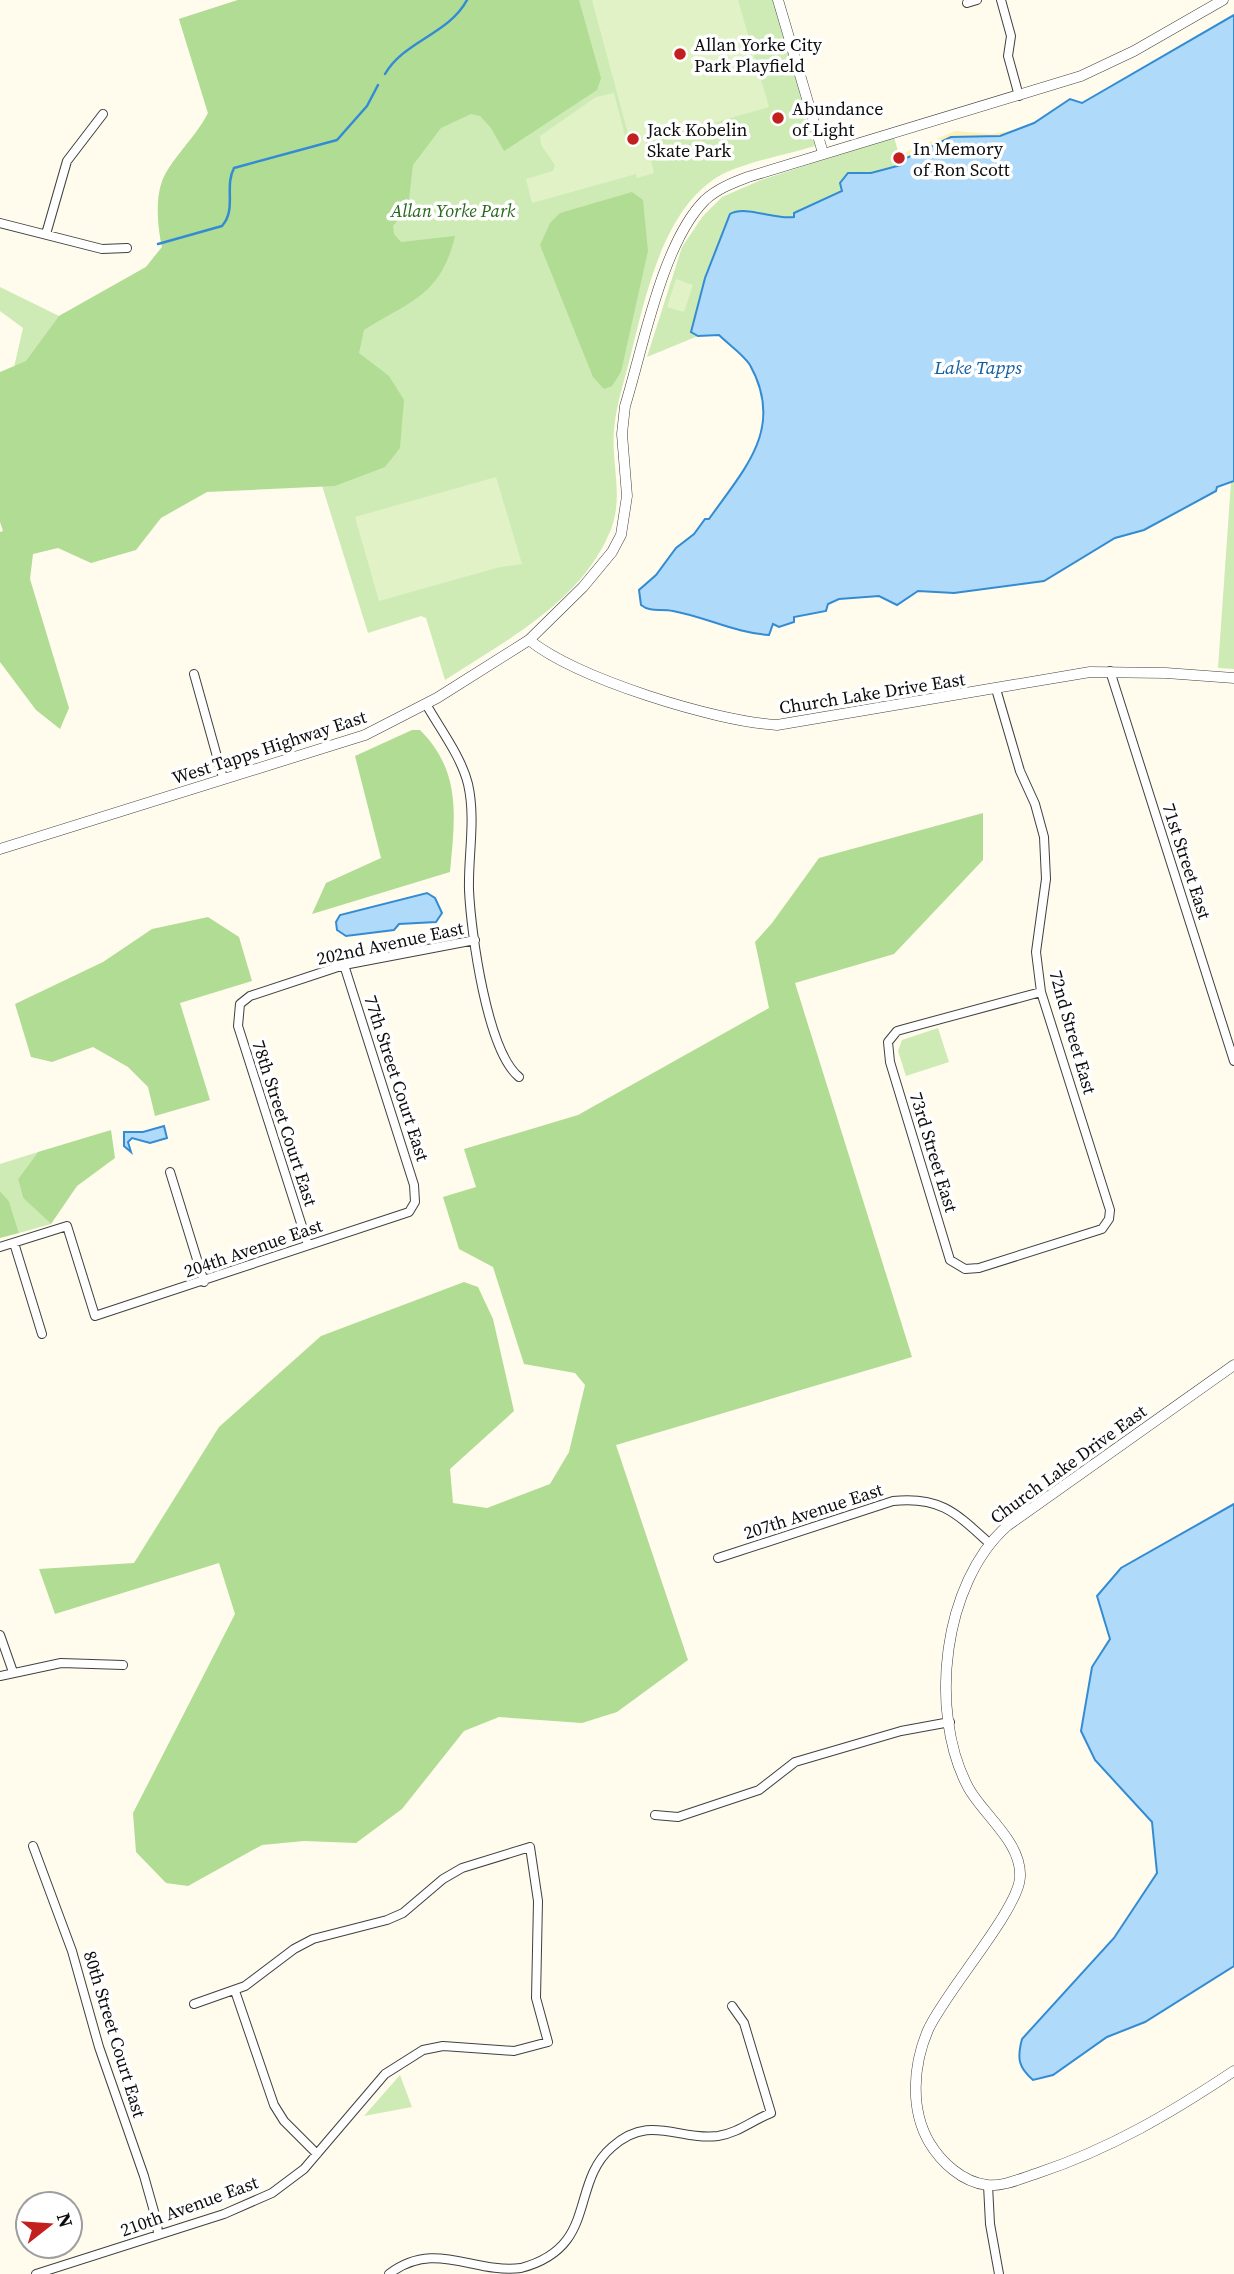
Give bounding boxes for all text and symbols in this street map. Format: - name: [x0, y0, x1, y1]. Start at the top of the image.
- place label: Allan Yorke City Park Playfield: [694, 32, 823, 78]
- marker: Allan Yorke City Park Playfield: [672, 46, 688, 62]
- place label: Abundance of Light: [792, 96, 884, 142]
- marker: Abundance of Light: [770, 110, 786, 126]
- place label: Jack Kobelin Skate Park: [646, 117, 748, 163]
- marker: Jack Kobelin Skate Park: [625, 131, 641, 147]
- place label: In Memory of Ron Scott: [913, 136, 1010, 182]
- marker: In Memory of Ron Scott: [891, 150, 907, 166]
- park label: Allan Yorke Park: [390, 198, 516, 223]
- water label: Lake Tapps: [933, 354, 1022, 380]
- street label: Church Lake Drive East: [777, 666, 967, 720]
- street label: West Tapps Highway East: [169, 704, 370, 790]
- street label: 71st Street East: [1157, 800, 1218, 922]
- street label: 202nd Avenue East: [314, 915, 466, 971]
- street label: 72nd Street East: [1043, 967, 1103, 1097]
- street label: 77th Street Court East: [358, 992, 436, 1164]
- street label: 78th Street Court East: [246, 1037, 324, 1209]
- street label: 73rd Street East: [904, 1089, 964, 1215]
- street label: 204th Avenue East: [180, 1213, 326, 1283]
- street label: Church Lake Drive East: [985, 1399, 1151, 1529]
- street label: 207th Avenue East: [740, 1477, 886, 1545]
- street label: 80th Street Court East: [78, 1948, 152, 2120]
- street label: 210th Avenue East: [117, 2169, 261, 2243]
- north arrow: [14, 2190, 84, 2260]
- text: N: [51, 2210, 80, 2231]

